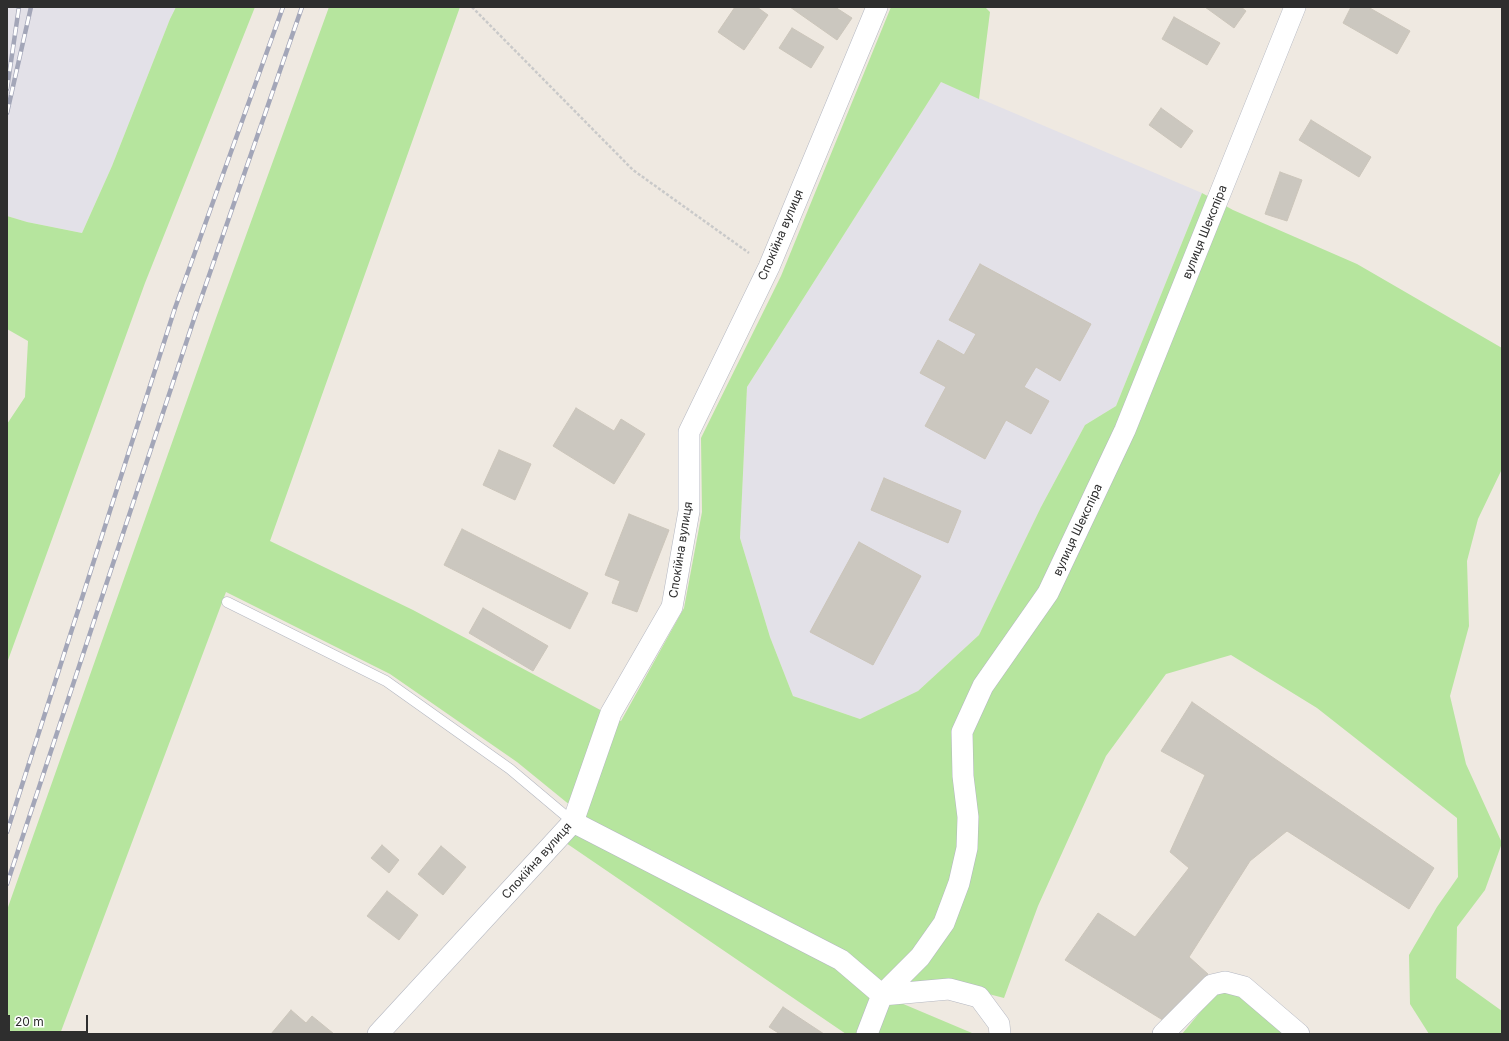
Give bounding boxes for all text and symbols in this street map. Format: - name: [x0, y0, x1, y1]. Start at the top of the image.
- street label: вулиця Шекспіра: [1180, 183, 1230, 281]
- street label: Спокійна вулиця: [755, 187, 807, 283]
- street label: вулиця Шекспіра: [1050, 482, 1106, 578]
- street label: Спокійна вулиця: [666, 501, 696, 599]
- street label: Спокійна вулиця: [499, 820, 575, 902]
- scale bar: [10, 1007, 90, 1033]
- text: 20 m: [15, 1014, 44, 1029]

